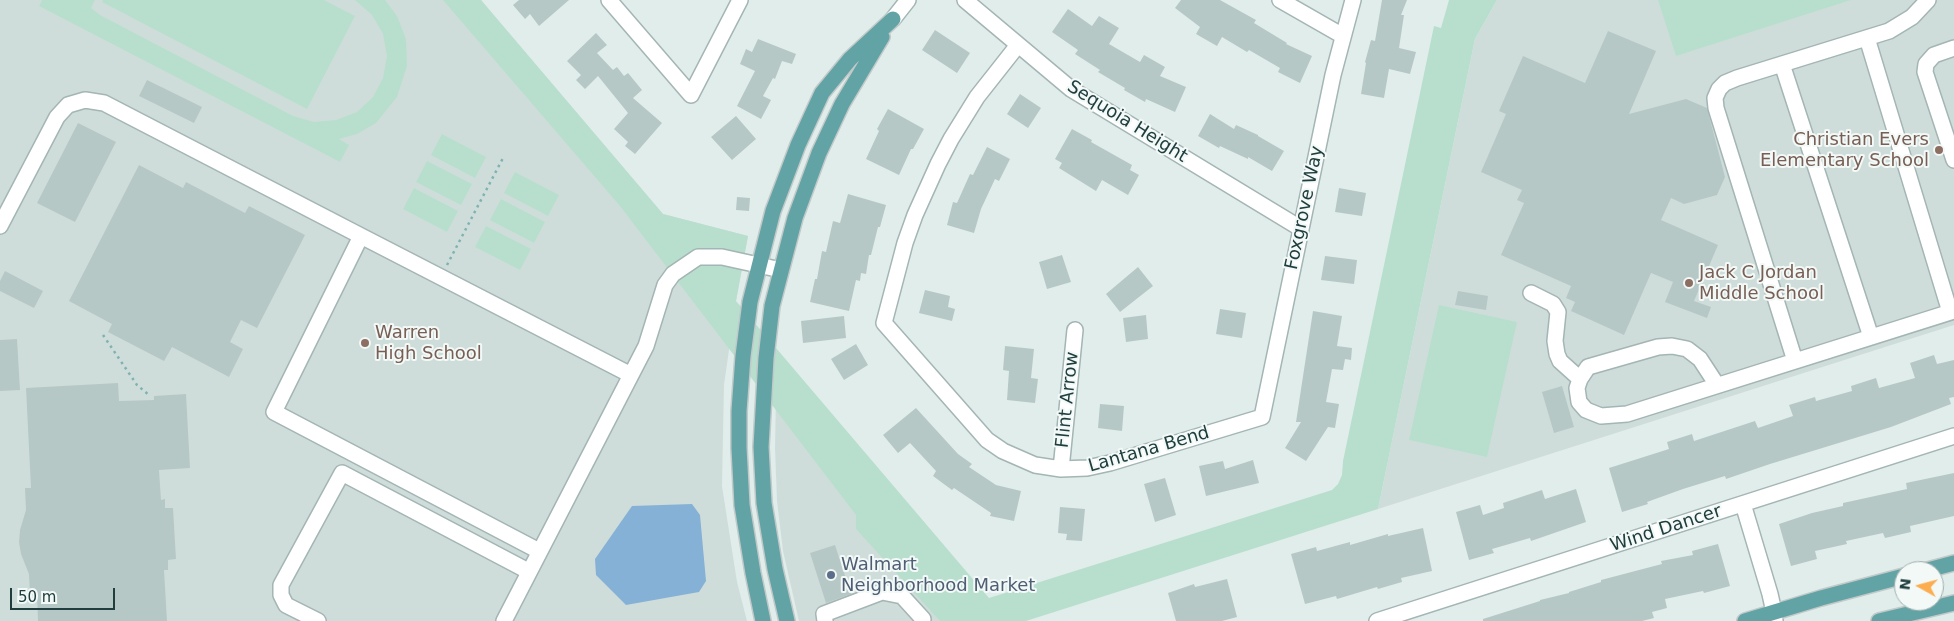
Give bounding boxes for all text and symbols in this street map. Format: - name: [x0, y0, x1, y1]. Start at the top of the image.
- street label: Sequoia Height: [1063, 76, 1191, 168]
- place label: Christian Evers Elementary School: [1760, 129, 1929, 172]
- street label: Foxgrove Way: [1281, 144, 1329, 272]
- marker: Christian Evers Elementary School: [1933, 144, 1945, 156]
- place label: Jack C Jordan Middle School: [1699, 262, 1824, 304]
- marker: Jack C Jordan Middle School: [1683, 277, 1695, 289]
- place label: Warren High School: [375, 322, 482, 364]
- marker: Warren High School: [359, 337, 371, 349]
- street label: Flint Arrow: [1052, 351, 1084, 449]
- street label: Lantana Bend: [1086, 422, 1212, 478]
- street label: Wind Dancer: [1608, 501, 1724, 557]
- place label: Walmart Neighborhood Market: [841, 554, 1035, 596]
- north arrow: [1894, 561, 1944, 611]
- marker: Walmart Neighborhood Market: [825, 569, 837, 581]
- scale bar: [12, 578, 118, 610]
- text: N: [1896, 578, 1914, 591]
- text: 50 m: [18, 588, 56, 606]

